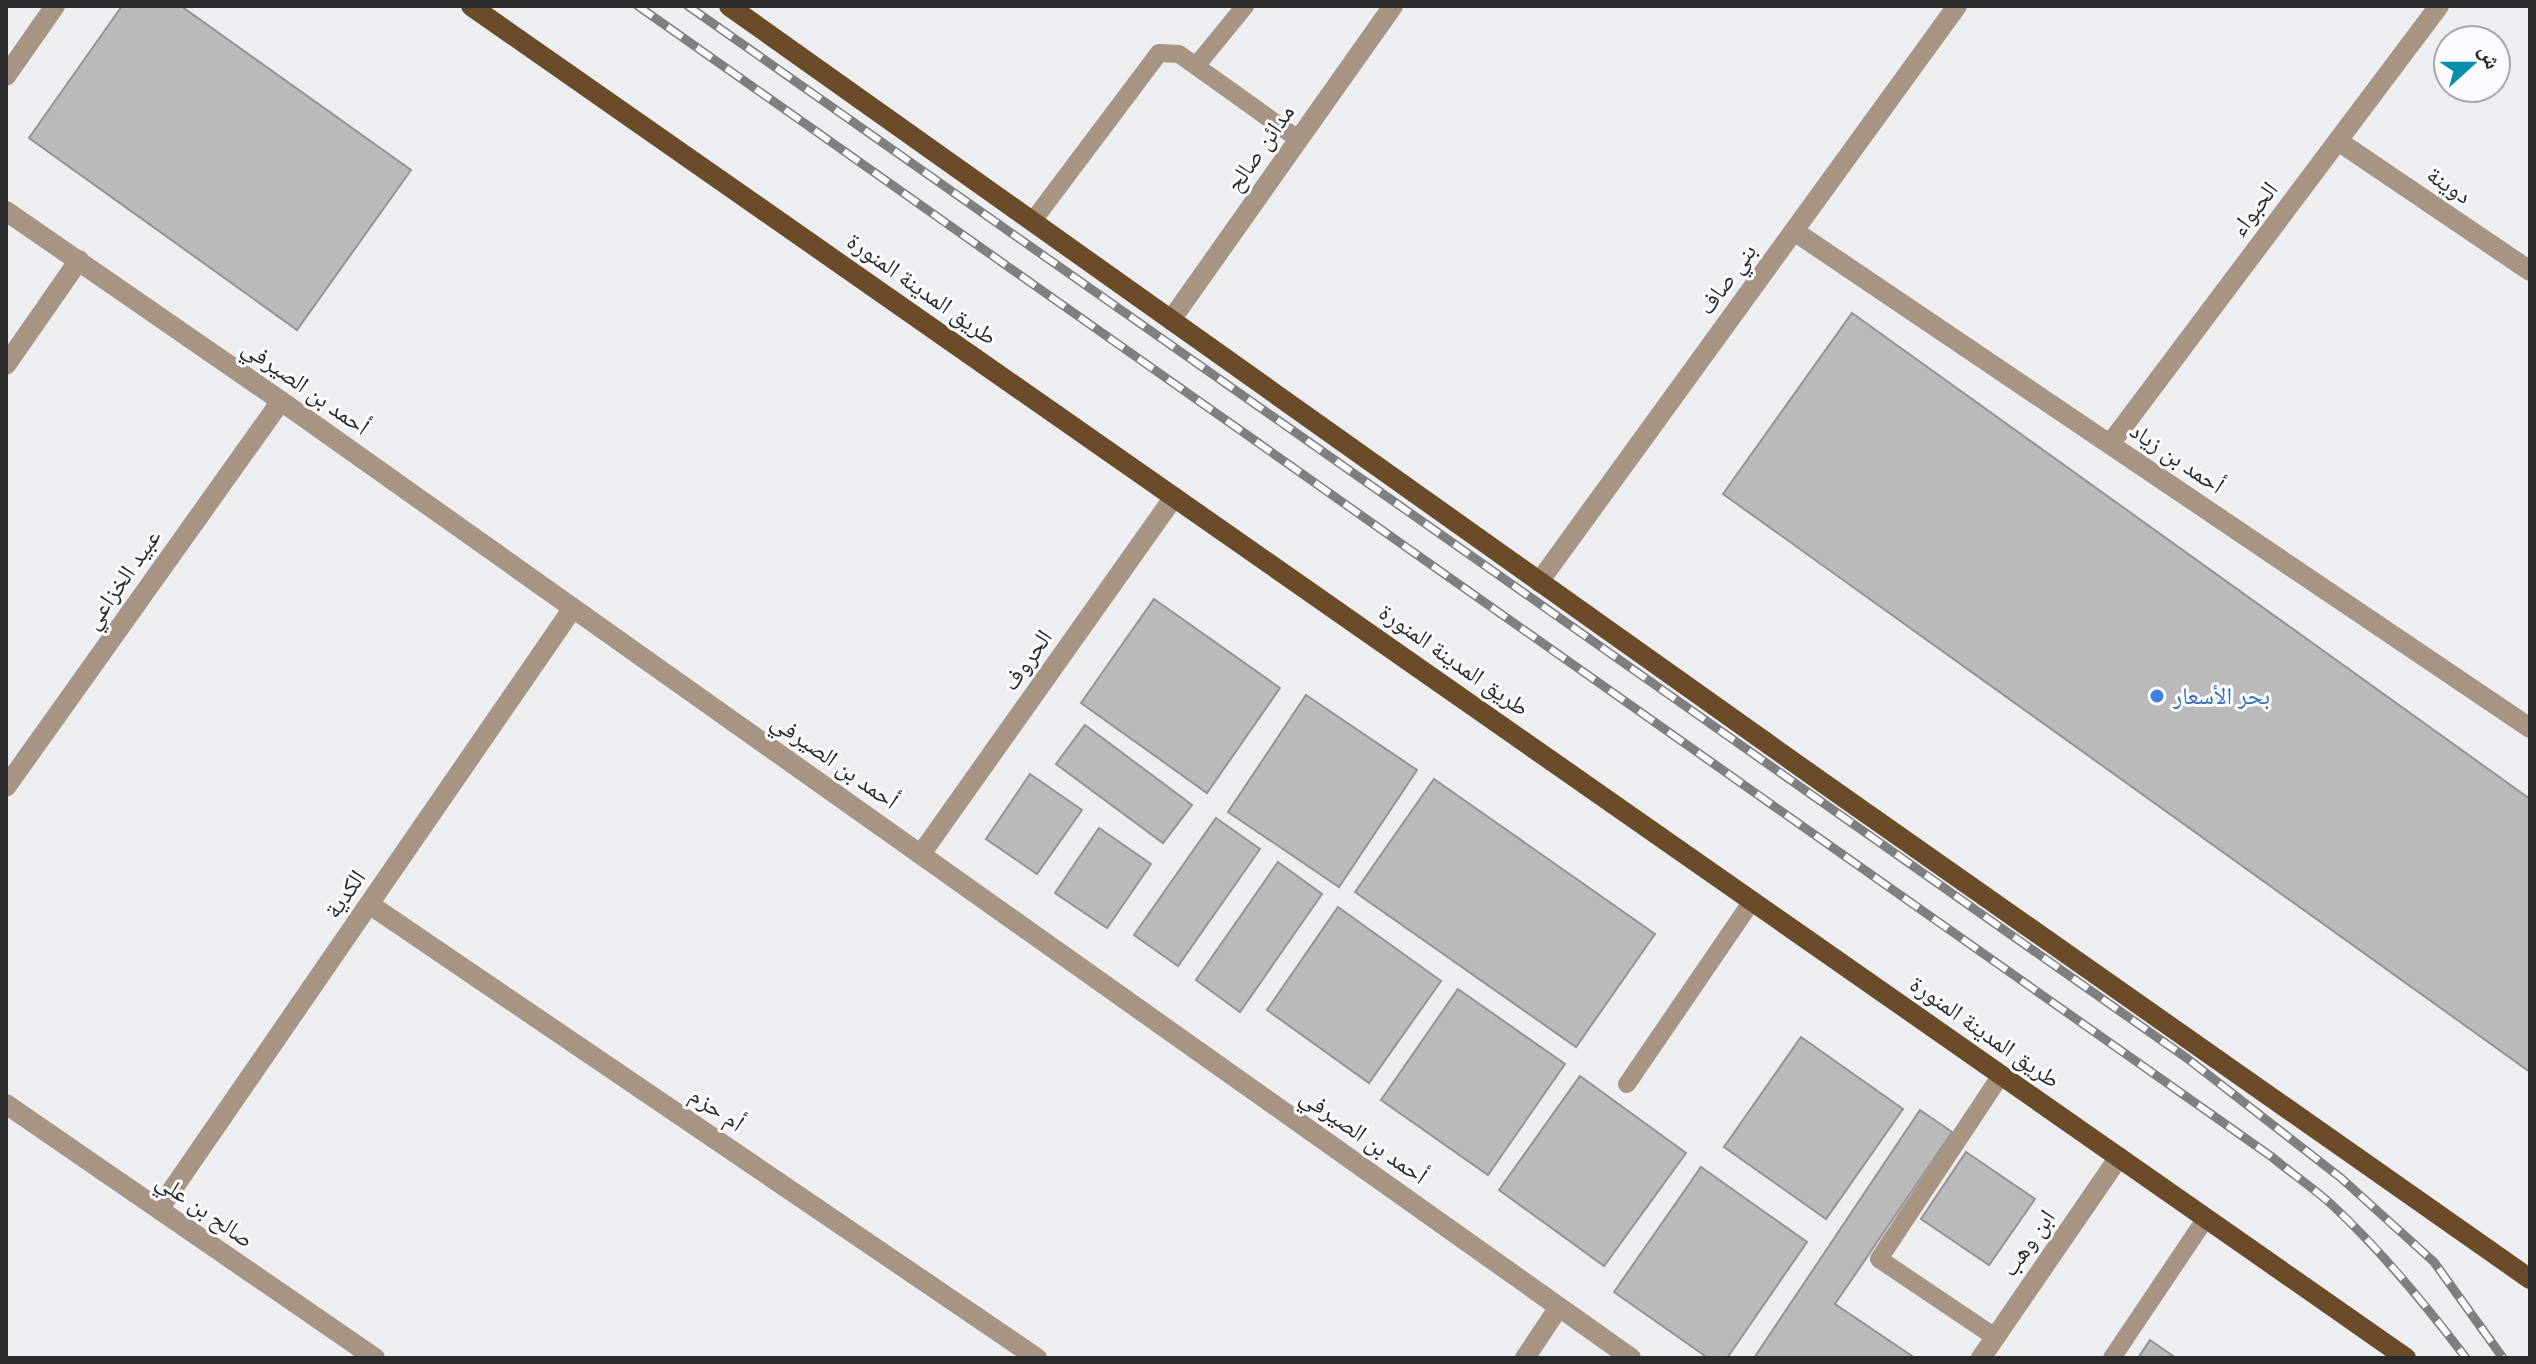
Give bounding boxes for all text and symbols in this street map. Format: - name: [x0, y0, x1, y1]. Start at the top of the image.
- north arrow: [2432, 24, 2512, 104]
- text: ش: [2472, 41, 2509, 73]
- street label: مدائن صالح: [1217, 97, 1302, 198]
- street label: دوينة: [2420, 158, 2478, 211]
- street label: الحبواء: [2222, 174, 2285, 243]
- street label: طريق المدينة المنورة: [841, 224, 1004, 353]
- street label: بني صاف: [1689, 236, 1766, 323]
- street label: أحمد بن الصيرفي: [234, 330, 377, 445]
- street label: أحمد بن زياد: [2123, 414, 2231, 501]
- street label: عبيد الخزاعي: [75, 522, 171, 637]
- street label: طريق المدينة المنورة: [1373, 595, 1536, 724]
- street label: الحروف: [994, 622, 1060, 697]
- place label: بحر الأسعار: [2172, 679, 2270, 712]
- marker: بحر الأسعار: [2148, 687, 2166, 705]
- street label: أحمد بن الصيرفي: [763, 704, 906, 819]
- street label: الكدية: [316, 863, 373, 925]
- street label: طريق المدينة المنورة: [1904, 967, 2067, 1096]
- street label: أم حزم: [683, 1078, 751, 1139]
- street label: أحمد بن الصيرفي: [1292, 1079, 1435, 1194]
- street label: صالح بن علي: [148, 1164, 261, 1258]
- street label: ابن وهب: [1993, 1203, 2063, 1283]

